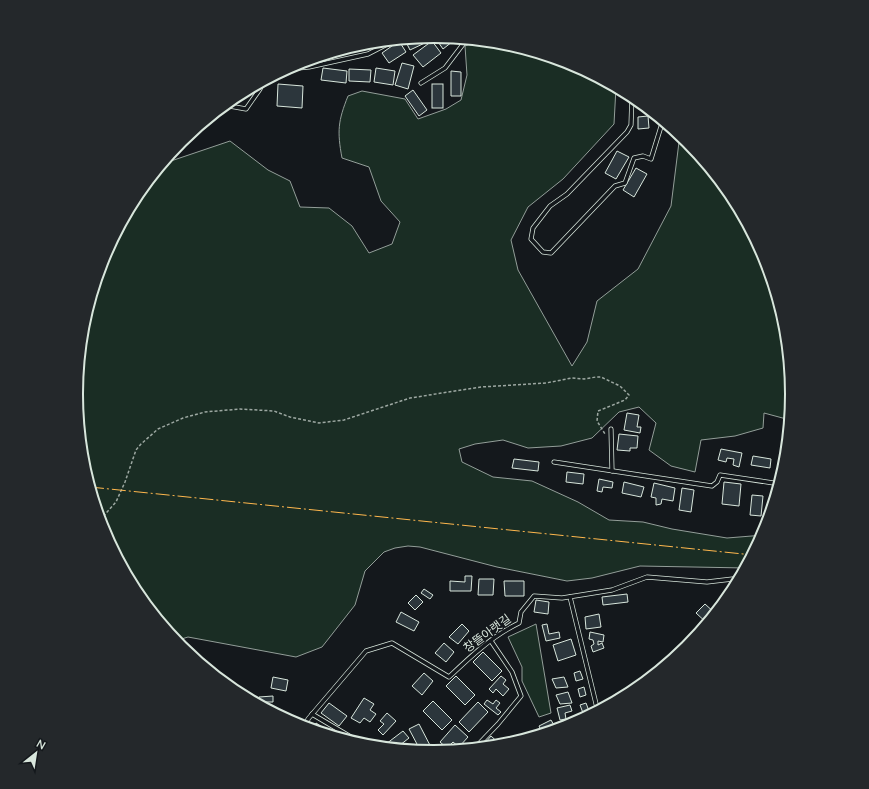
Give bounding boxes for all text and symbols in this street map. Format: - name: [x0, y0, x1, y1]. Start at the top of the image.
- street label: 창뜰아랫길: [460, 611, 514, 655]
- north arrow: [16, 733, 56, 773]
- text: N: [34, 736, 48, 752]

